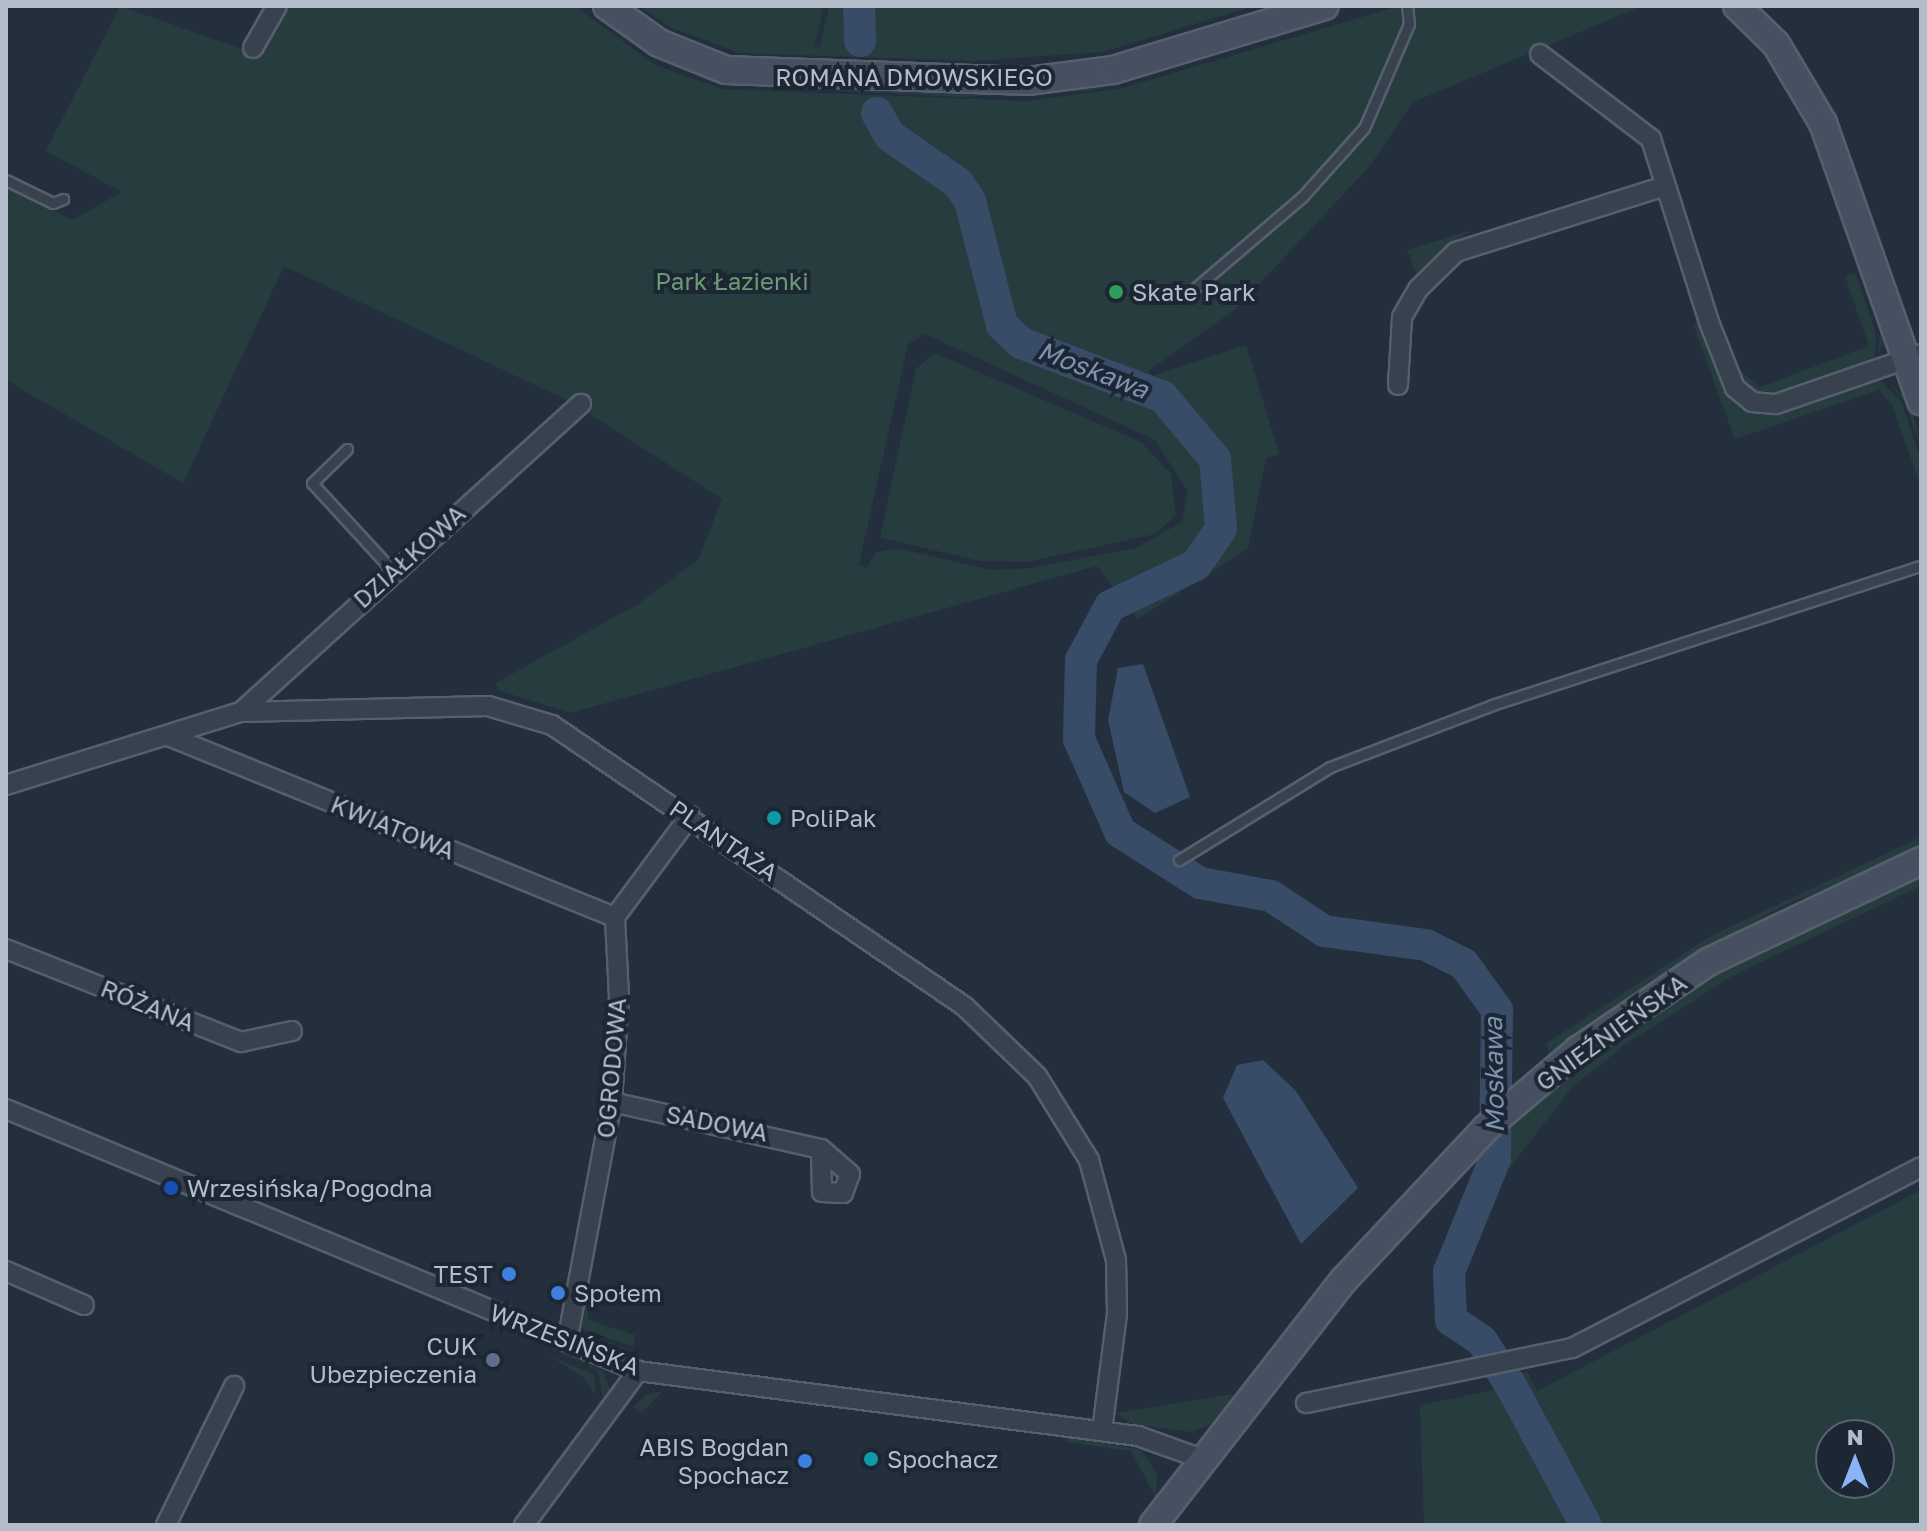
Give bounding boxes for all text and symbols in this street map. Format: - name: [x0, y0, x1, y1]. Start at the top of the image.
- street label: ROMANA DMOWSKIEGO: [775, 63, 1053, 91]
- park label: Park Łazienki: [655, 267, 809, 295]
- place label: Skate Park: [1132, 278, 1255, 306]
- marker: Skate Park: [1107, 283, 1125, 301]
- water label: Moskawa: [1033, 335, 1153, 405]
- street label: DZIAŁKOWA: [347, 498, 471, 614]
- street label: KWIATOWA: [327, 789, 459, 865]
- street label: PLANTAŻA: [665, 793, 783, 887]
- place label: PoliPak: [790, 804, 877, 832]
- marker: PoliPak: [765, 809, 783, 827]
- street label: GNIEŹNIEŃSKA: [1530, 968, 1692, 1096]
- street label: RÓŻANA: [97, 973, 199, 1037]
- street label: OGRODOWA: [591, 997, 631, 1139]
- water label: Moskawa: [1477, 1017, 1511, 1133]
- street label: SADOWA: [664, 1099, 770, 1147]
- place label: Wrzesińska/Pogodna: [187, 1174, 432, 1202]
- marker: Wrzesińska/Pogodna: [162, 1179, 180, 1197]
- place label: TEST: [433, 1260, 493, 1288]
- marker: TEST: [500, 1265, 518, 1283]
- place label: Społem: [574, 1279, 662, 1307]
- marker: Społem: [549, 1284, 567, 1302]
- street label: WRZESIŃSKA: [486, 1297, 644, 1381]
- place label: CUK Ubezpieczenia: [309, 1332, 477, 1388]
- marker: CUK Ubezpieczenia: [484, 1351, 502, 1369]
- north arrow: [1815, 1419, 1895, 1499]
- text: N: [1847, 1423, 1863, 1450]
- place label: ABIS Bogdan Spochacz: [640, 1433, 789, 1489]
- place label: Spochacz: [887, 1445, 998, 1473]
- marker: Spochacz: [862, 1450, 880, 1468]
- marker: ABIS Bogdan Spochacz: [796, 1452, 814, 1470]

